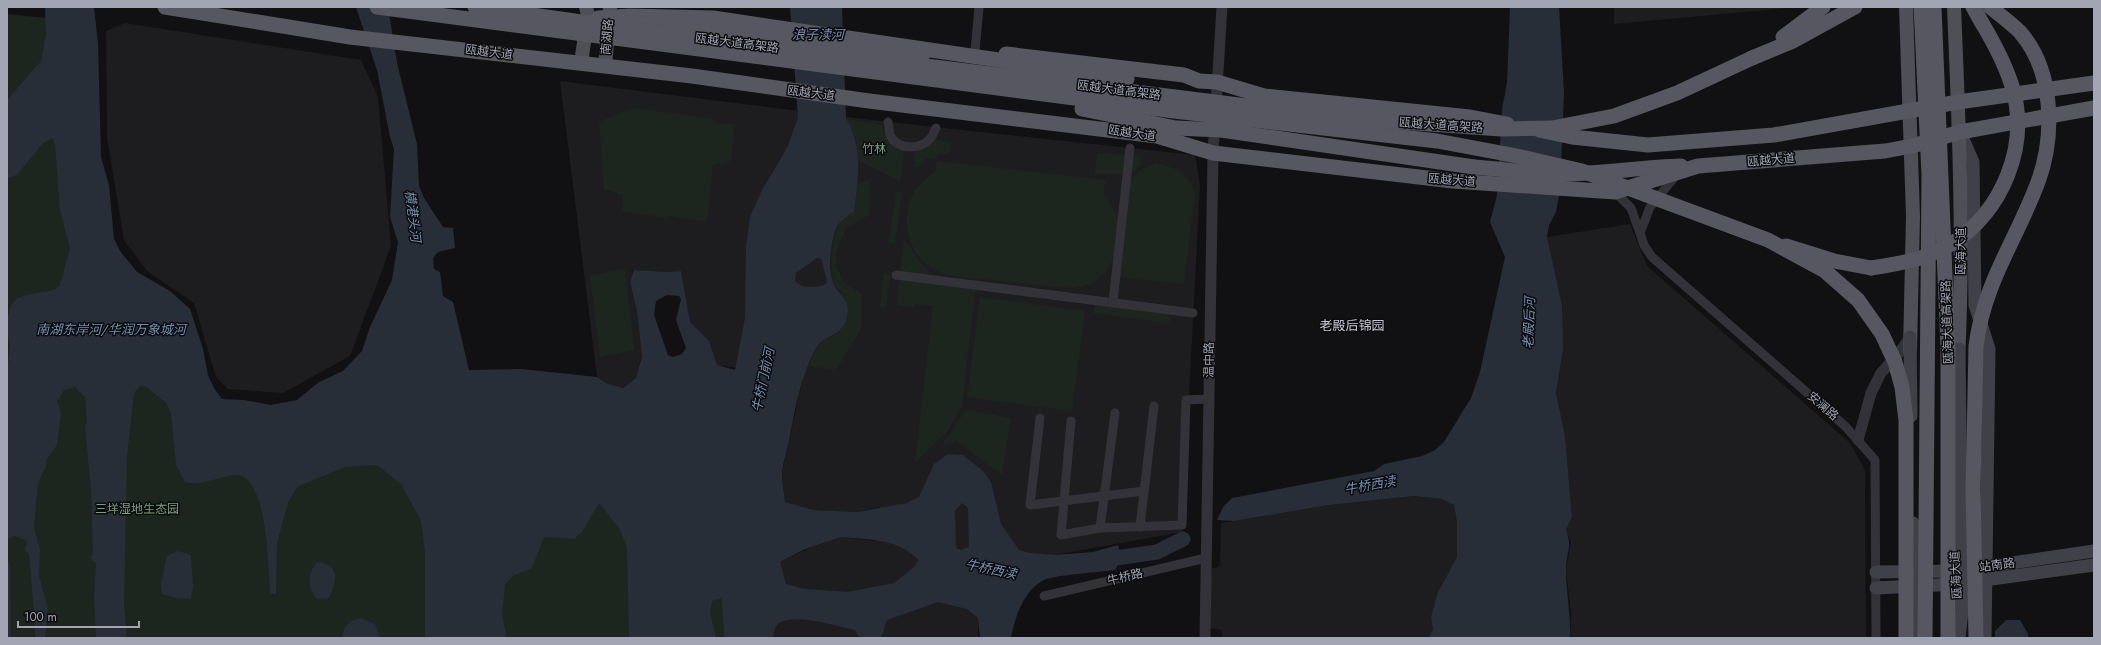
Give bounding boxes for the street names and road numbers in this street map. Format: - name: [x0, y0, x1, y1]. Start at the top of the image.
- street label: 南湖路: [596, 18, 618, 56]
- street label: 瓯越大道高架路: [694, 29, 780, 57]
- street label: 瓯越大道: [464, 40, 514, 64]
- street label: 瓯越大道高架路: [1076, 76, 1162, 104]
- street label: 瓯越大道: [786, 81, 836, 105]
- street label: 瓯越大道高架路: [1398, 113, 1484, 137]
- street label: 瓯越大道: [1107, 121, 1157, 145]
- street label: 瓯越大道: [1746, 149, 1796, 171]
- street label: 瓯越大道: [1427, 169, 1477, 191]
- street label: 瓯海大道: [1952, 227, 1970, 275]
- street label: 瓯海大道高架路: [1937, 280, 1957, 364]
- street label: 温中路: [1200, 342, 1218, 378]
- street label: 安澜路: [1804, 387, 1842, 425]
- street label: 瓯海大道: [1946, 551, 1966, 599]
- street label: 站南路: [1978, 554, 2016, 576]
- street label: 牛桥路: [1105, 564, 1145, 590]

